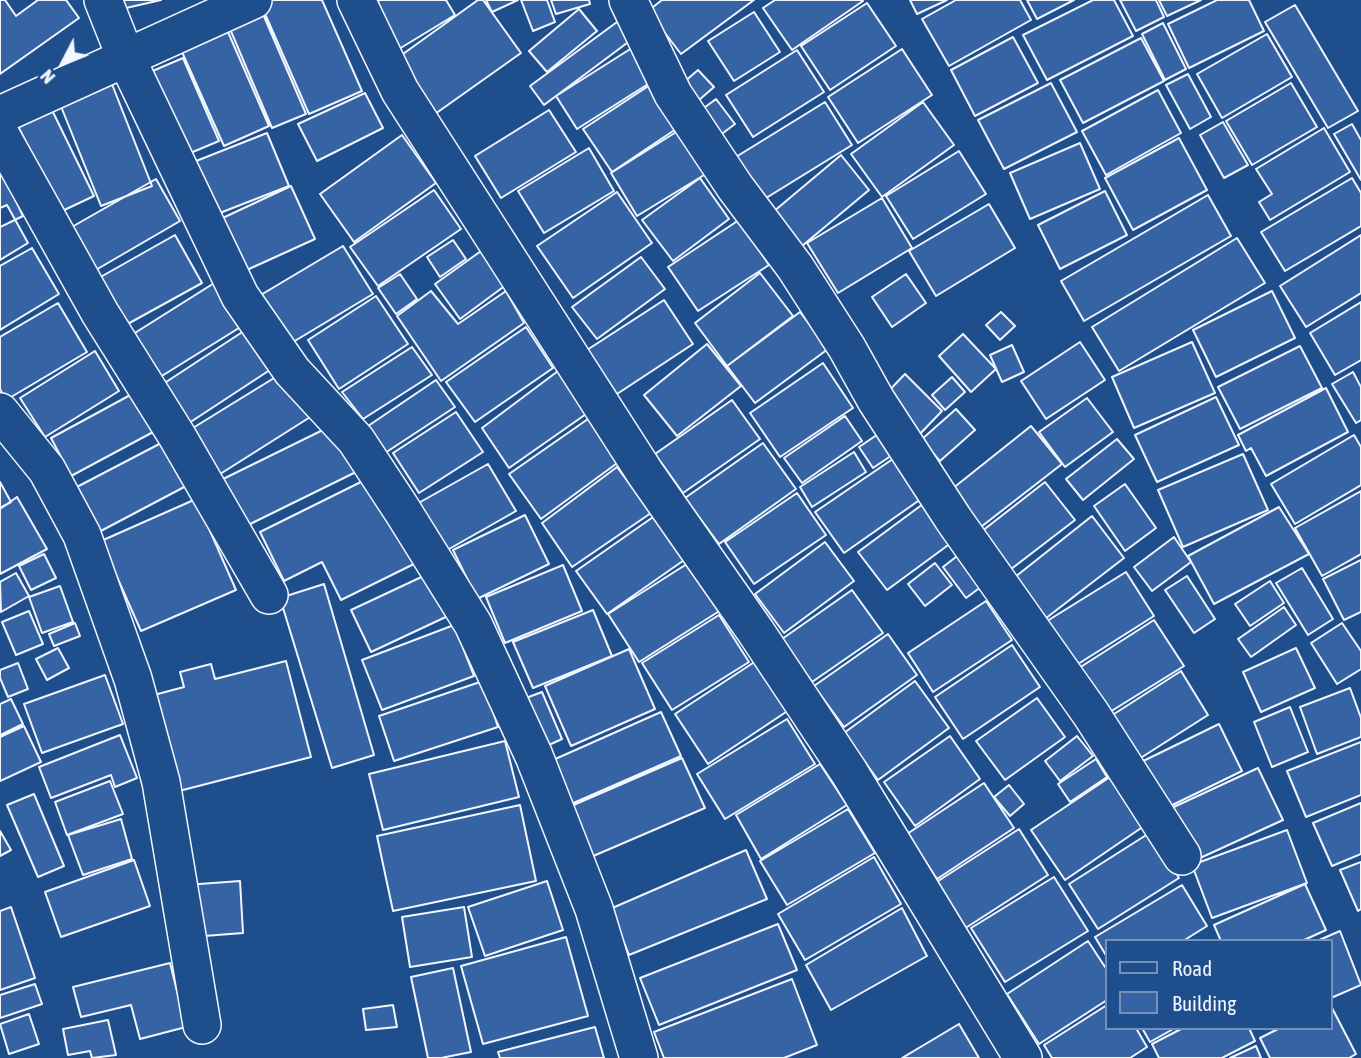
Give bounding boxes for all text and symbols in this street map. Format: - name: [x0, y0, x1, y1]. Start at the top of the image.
- north arrow: [28, 28, 98, 98]
- text: N: [35, 66, 59, 89]
- legend: [1106, 939, 1333, 1030]
- text: Road: [1172, 956, 1212, 980]
- text: Building: [1172, 991, 1236, 1015]

